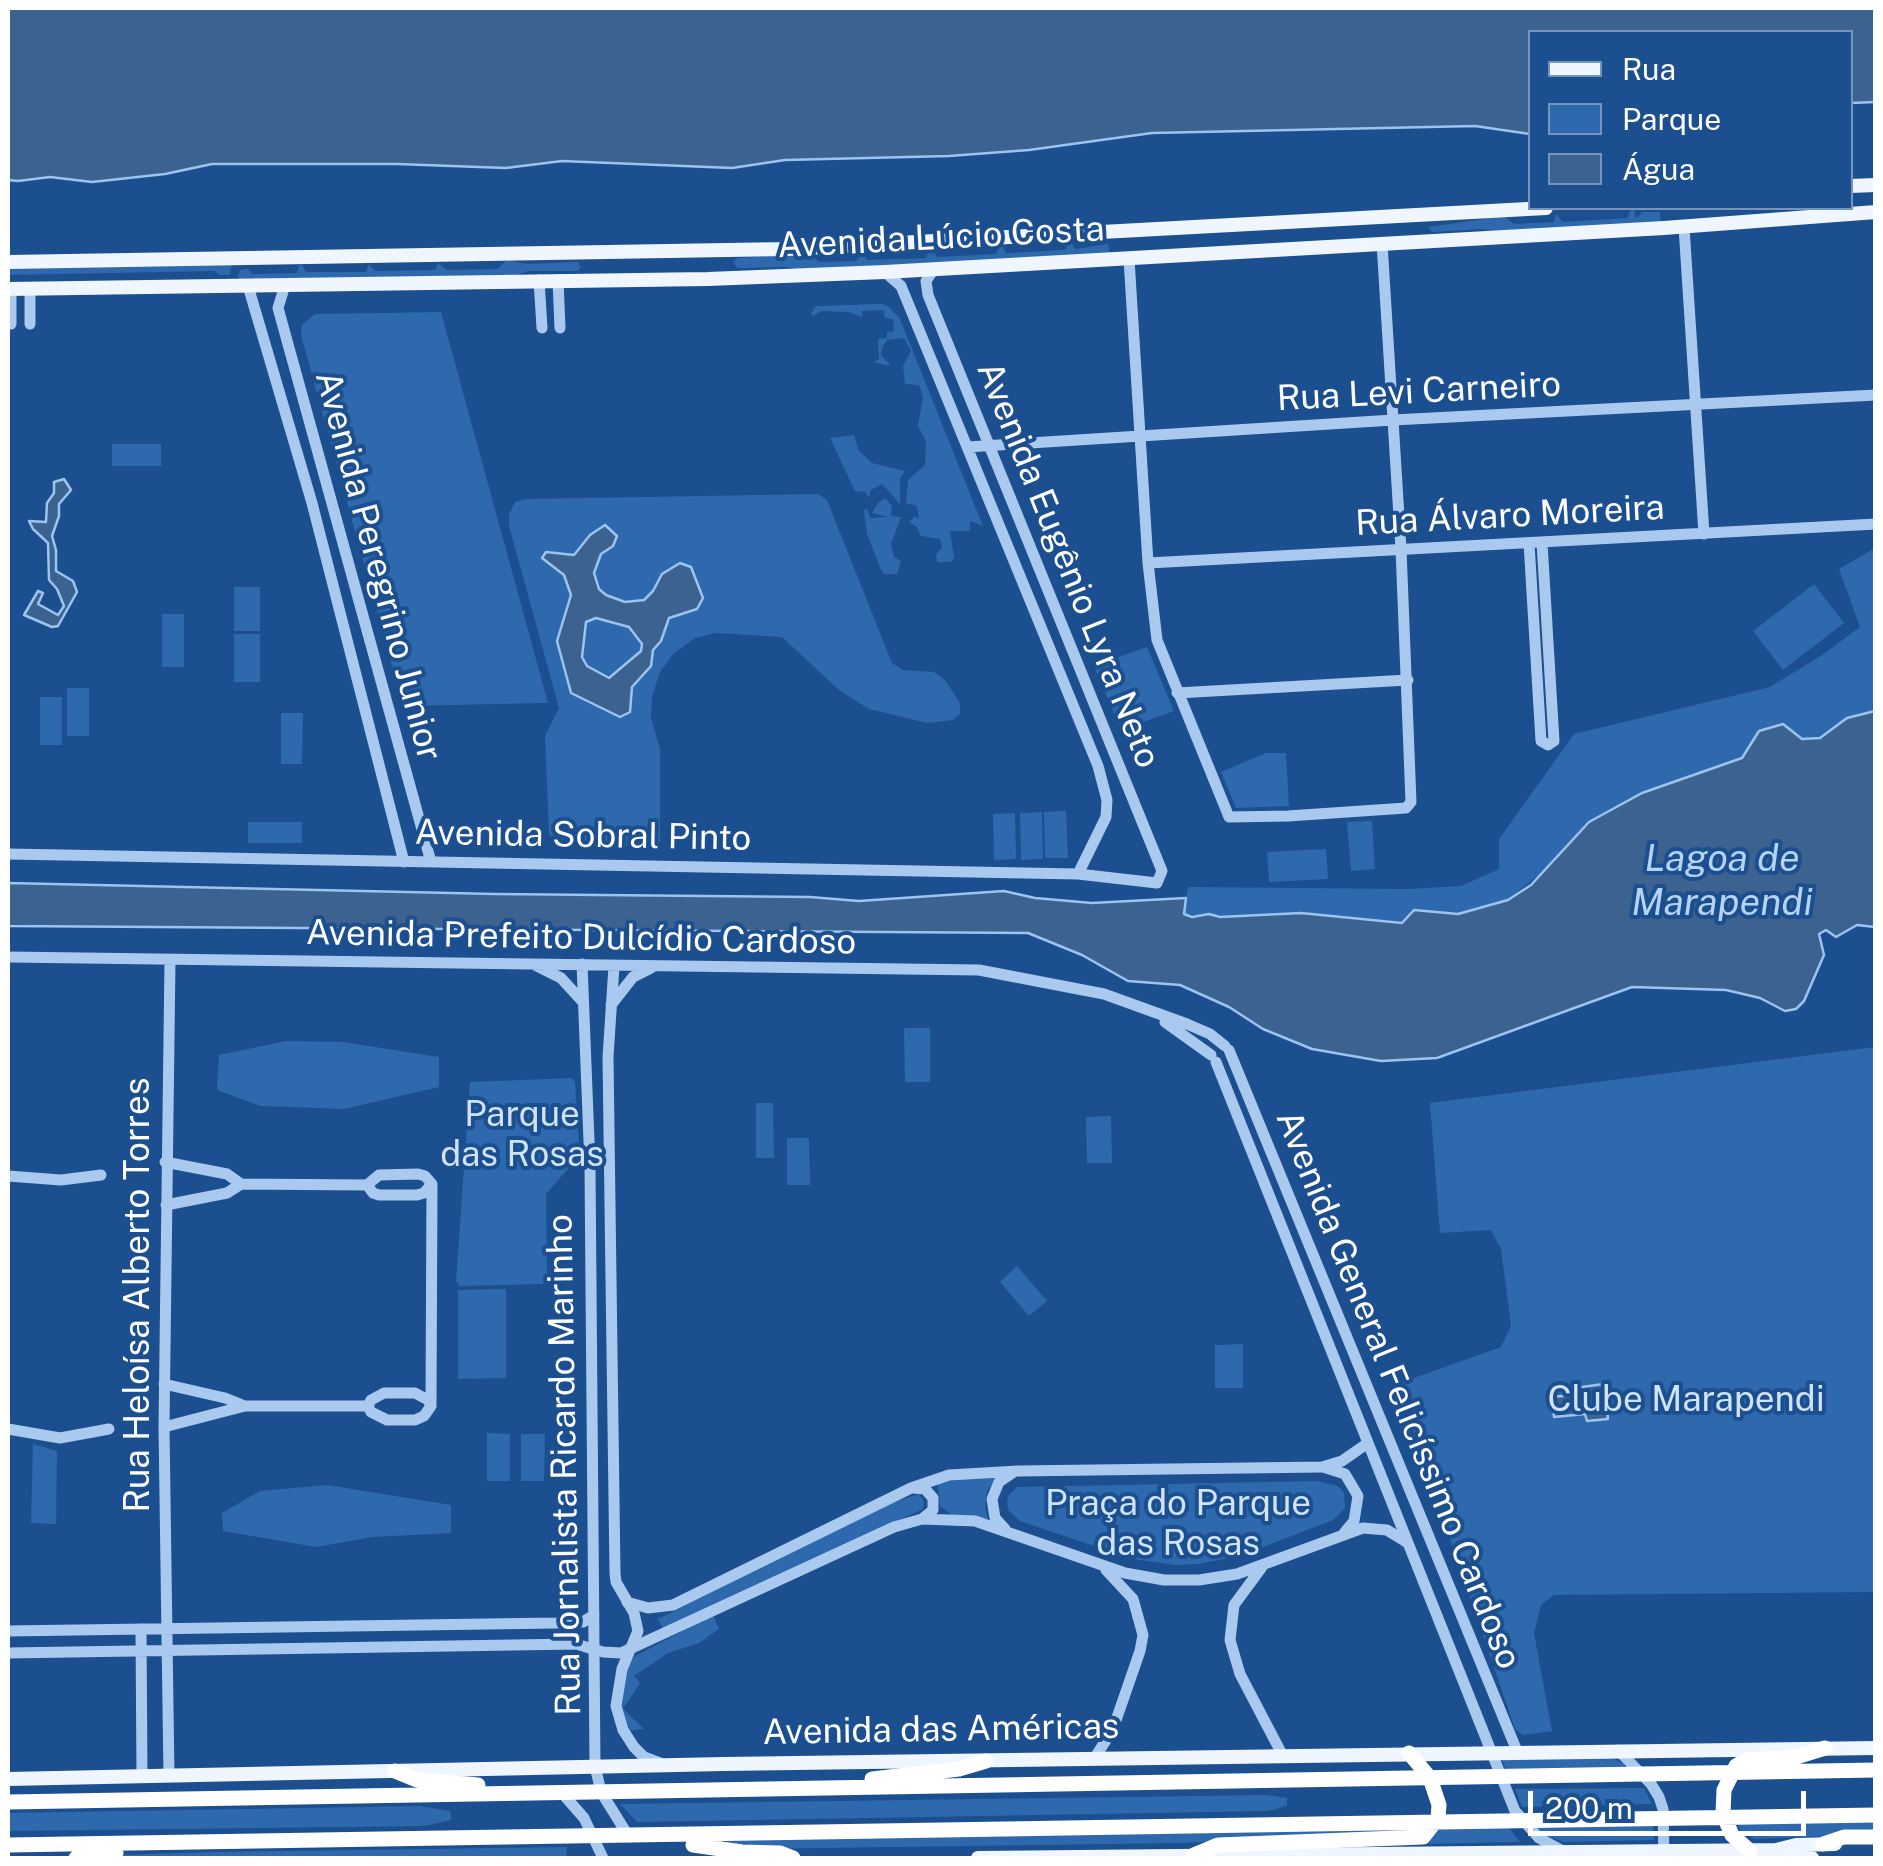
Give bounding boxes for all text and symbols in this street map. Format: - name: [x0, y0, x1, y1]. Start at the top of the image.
- legend: [1528, 30, 1853, 210]
- text: Rua: [1622, 51, 1676, 87]
- text: Parque: [1622, 101, 1721, 137]
- text: Água: [1622, 151, 1695, 187]
- street label: Avenida Lúcio Costa: [776, 208, 1106, 268]
- street label: Avenida Eugênio Lyra Neto: [967, 356, 1169, 774]
- street label: Rua Levi Carneiro: [1276, 364, 1562, 420]
- street label: Avenida Peregrino Junior: [306, 367, 450, 765]
- street label: Rua Álvaro Moreira: [1354, 487, 1666, 545]
- street label: Avenida Sobral Pinto: [414, 812, 752, 860]
- water label: Lagoa de Marapendi: [1631, 836, 1813, 926]
- street label: Avenida Prefeito Dulcídio Cardoso: [305, 912, 857, 964]
- street label: Rua Heloísa Alberto Torres: [117, 1078, 159, 1512]
- park label: Parque das Rosas: [440, 1094, 604, 1176]
- street label: Avenida General Felicíssimo Cardoso: [1266, 1105, 1530, 1675]
- street label: Rua Jornalista Ricardo Marinho: [540, 1214, 590, 1716]
- park label: Clube Marapendi: [1547, 1379, 1825, 1421]
- park label: Praça do Parque das Rosas: [1045, 1483, 1311, 1565]
- street label: Avenida das Américas: [762, 1706, 1120, 1754]
- scale bar: [1533, 1771, 1810, 1833]
- text: 200 m: [1545, 1790, 1633, 1826]

